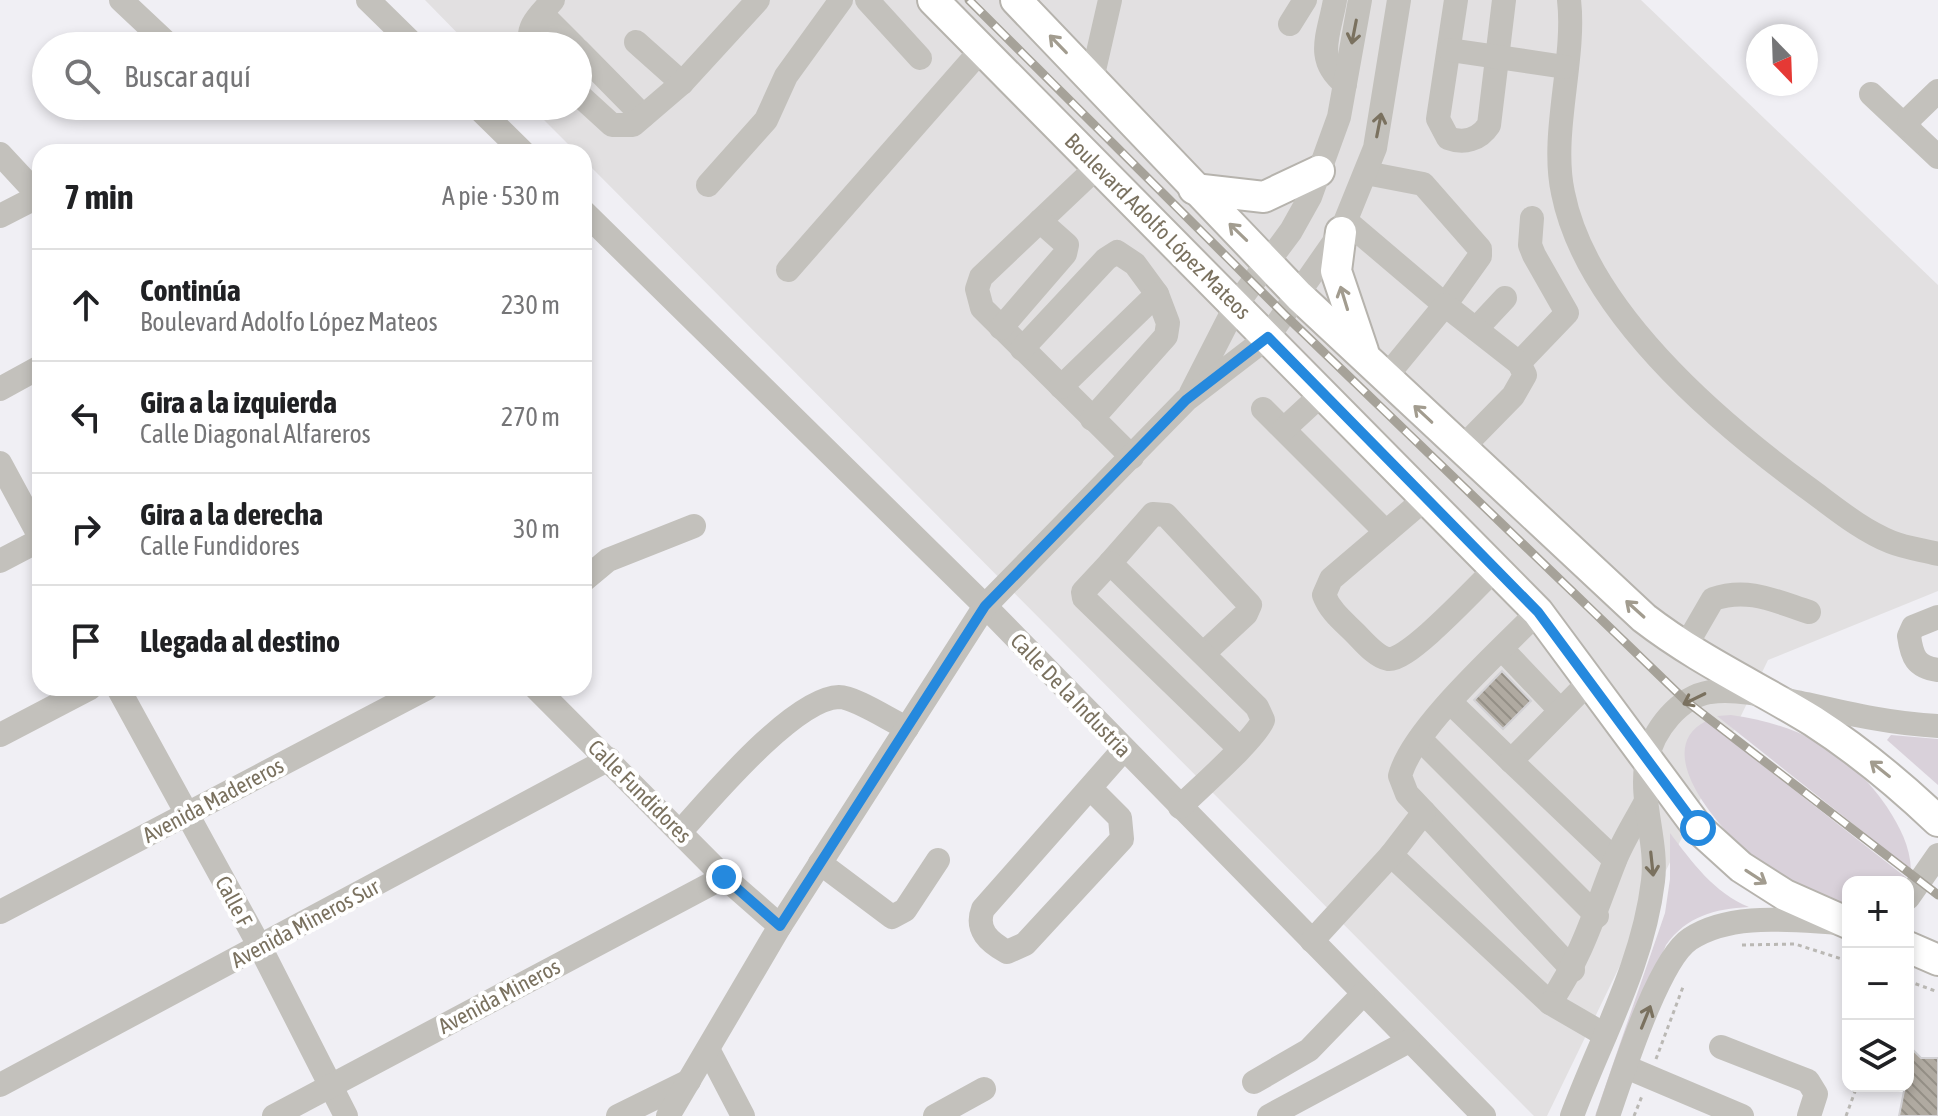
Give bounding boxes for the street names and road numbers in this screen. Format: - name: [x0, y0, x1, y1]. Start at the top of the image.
- street label: Boulevard Adolfo López Mateos: [1060, 128, 1256, 324]
- street label: Calle De la Industria: [1005, 628, 1137, 762]
- street label: Calle Fundidores: [583, 734, 697, 848]
- street label: Avenida Madereros: [138, 752, 288, 848]
- street label: Calle F: [210, 871, 258, 931]
- street label: Avenida Mineros Sur: [227, 873, 384, 973]
- street label: Avenida Mineros: [434, 953, 564, 1039]

